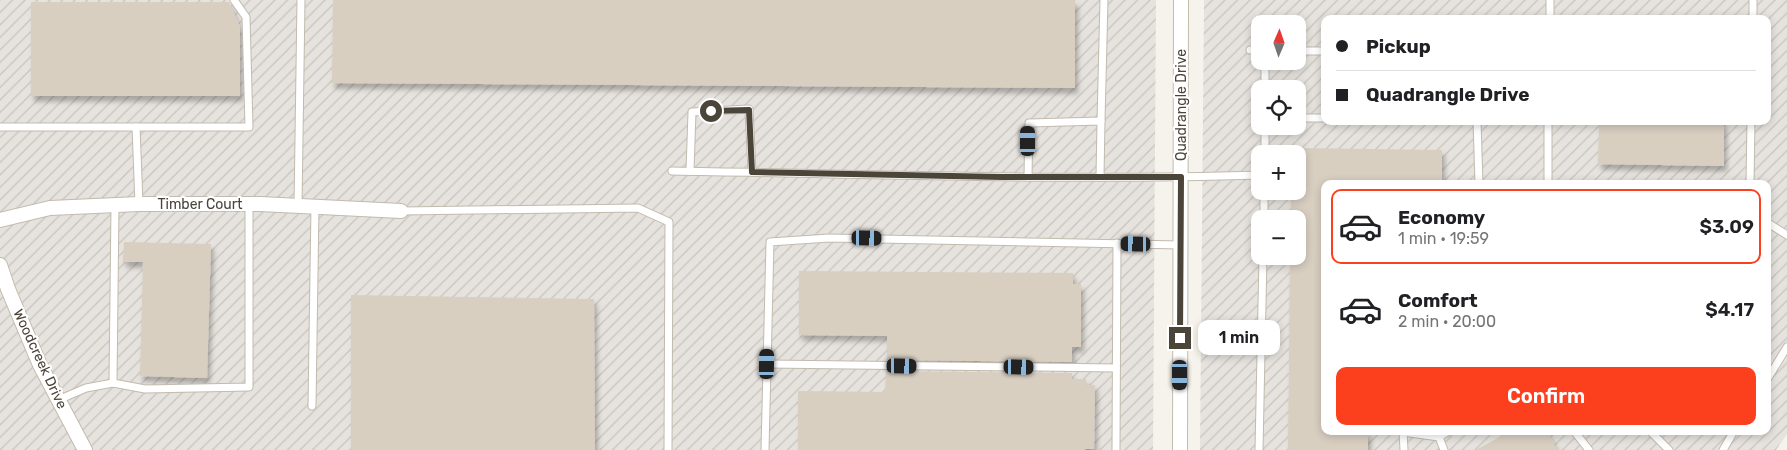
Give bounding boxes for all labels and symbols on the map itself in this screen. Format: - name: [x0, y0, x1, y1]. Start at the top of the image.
- north arrow: [1251, 15, 1306, 70]
- street label: Quadrangle Drive: [1173, 49, 1190, 161]
- route start: [700, 100, 722, 122]
- car: [1020, 126, 1035, 156]
- street label: Timber Court: [157, 196, 243, 213]
- car: [851, 230, 882, 246]
- car: [1120, 236, 1151, 252]
- street label: Woodcreek Drive: [9, 306, 71, 412]
- callout: 1 min: [1198, 320, 1280, 356]
- route end: [1169, 327, 1191, 349]
- car: [759, 349, 774, 379]
- car: [886, 358, 917, 374]
- car: [1003, 359, 1034, 375]
- car: [1172, 360, 1187, 390]

